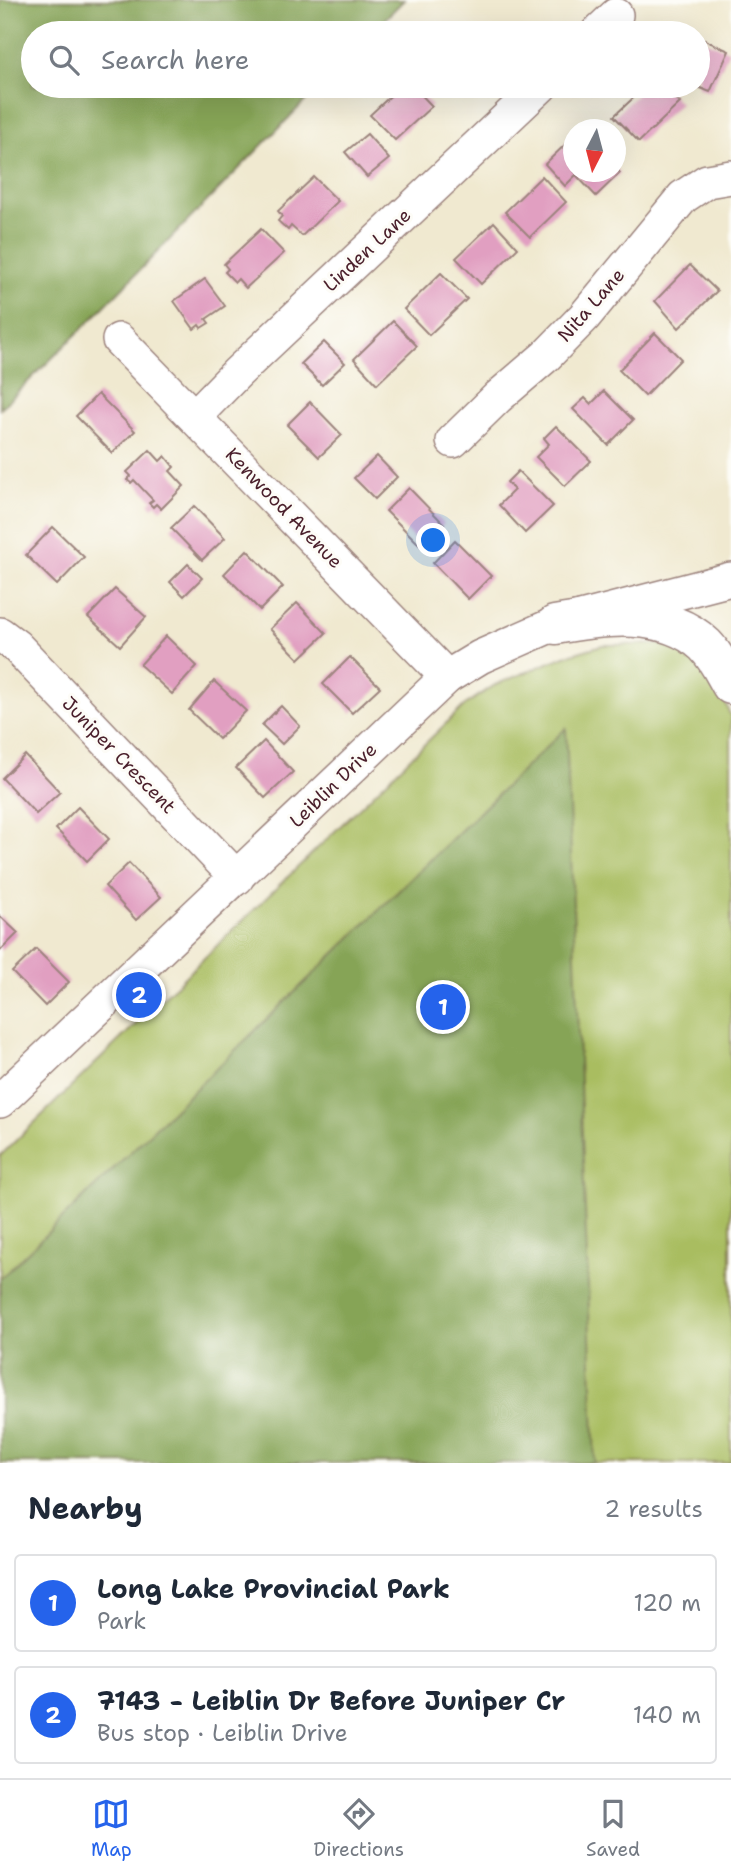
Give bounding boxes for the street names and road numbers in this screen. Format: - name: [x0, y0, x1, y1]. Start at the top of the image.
- street label: Linden Lane: [318, 203, 416, 297]
- street label: Nita Lane: [552, 263, 630, 347]
- street label: Kenwood Avenue: [220, 442, 348, 574]
- street label: Juniper Crescent: [57, 691, 181, 819]
- street label: Leiblin Drive: [284, 737, 382, 833]

